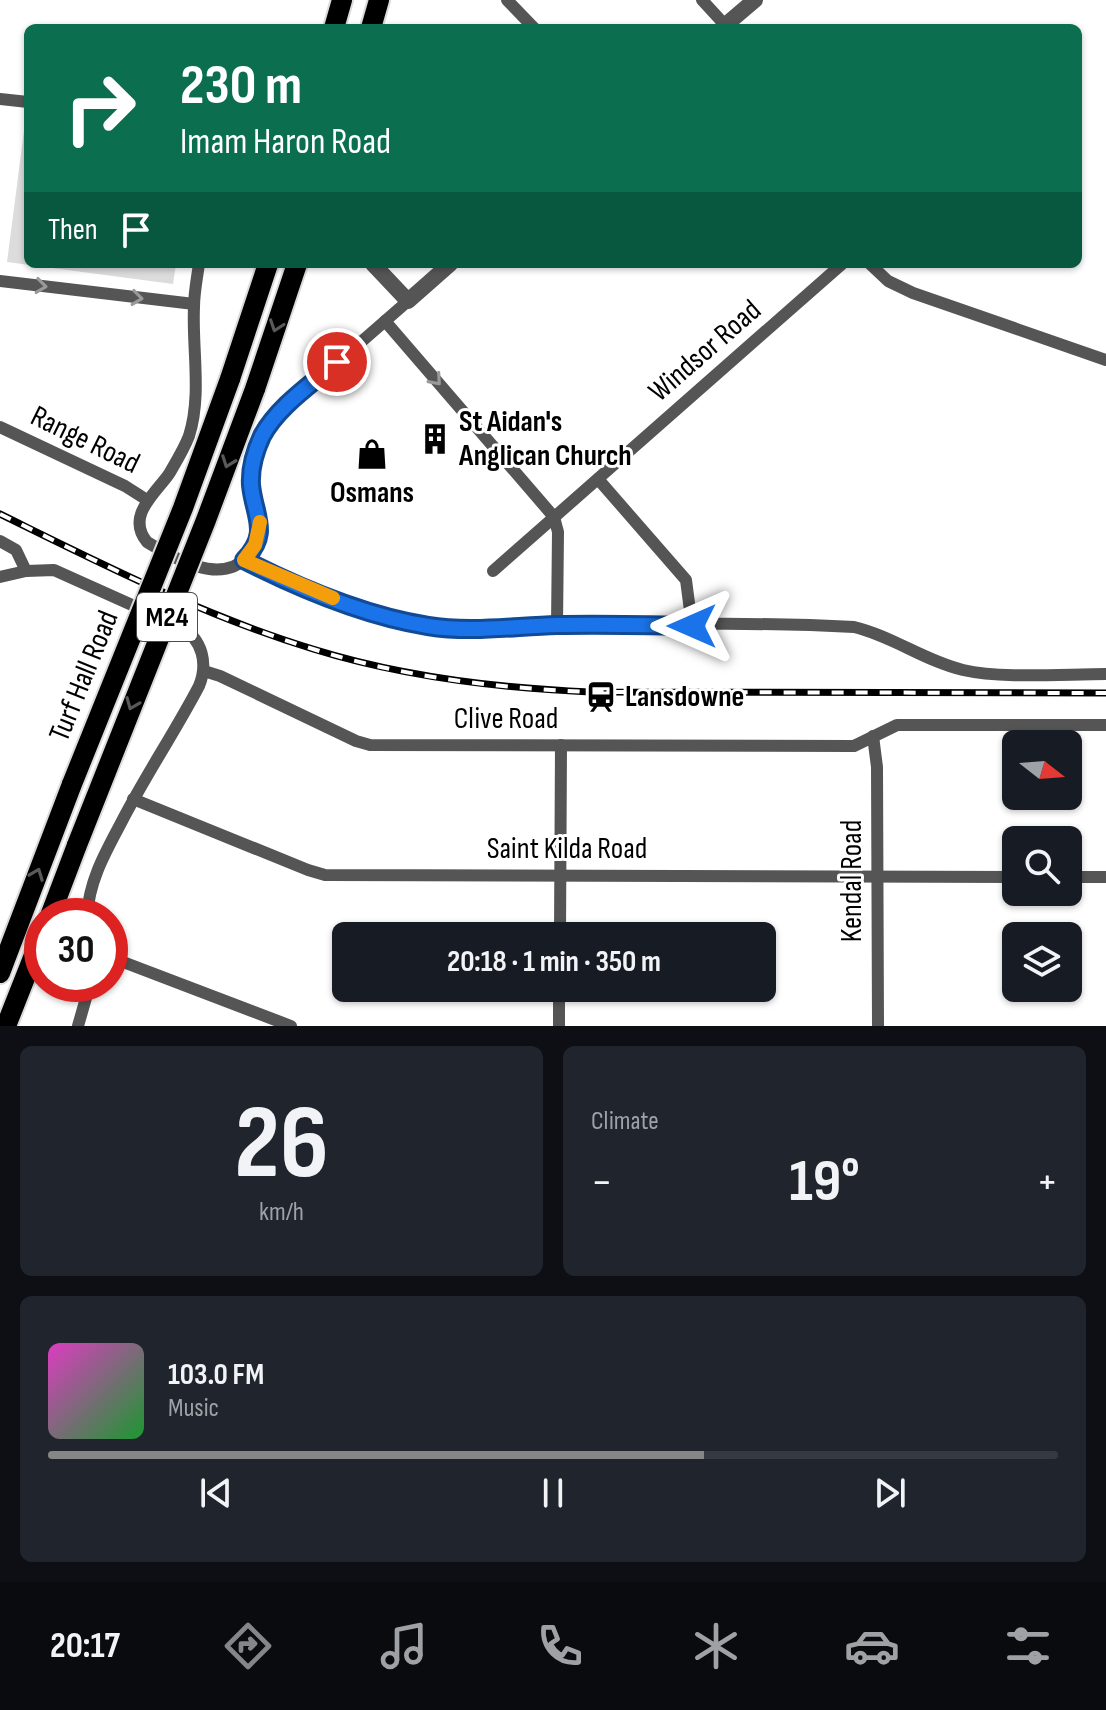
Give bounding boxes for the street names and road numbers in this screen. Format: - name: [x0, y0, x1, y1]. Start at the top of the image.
- street label: Windsor Road: [641, 292, 769, 410]
- street label: Range Road: [25, 398, 145, 482]
- road number: M24: [137, 593, 197, 641]
- street label: Turf Hall Road: [42, 605, 126, 747]
- street label: Clive Road: [454, 701, 558, 737]
- street label: Kendal Road: [834, 820, 870, 942]
- street label: Saint Kilda Road: [487, 831, 647, 867]

